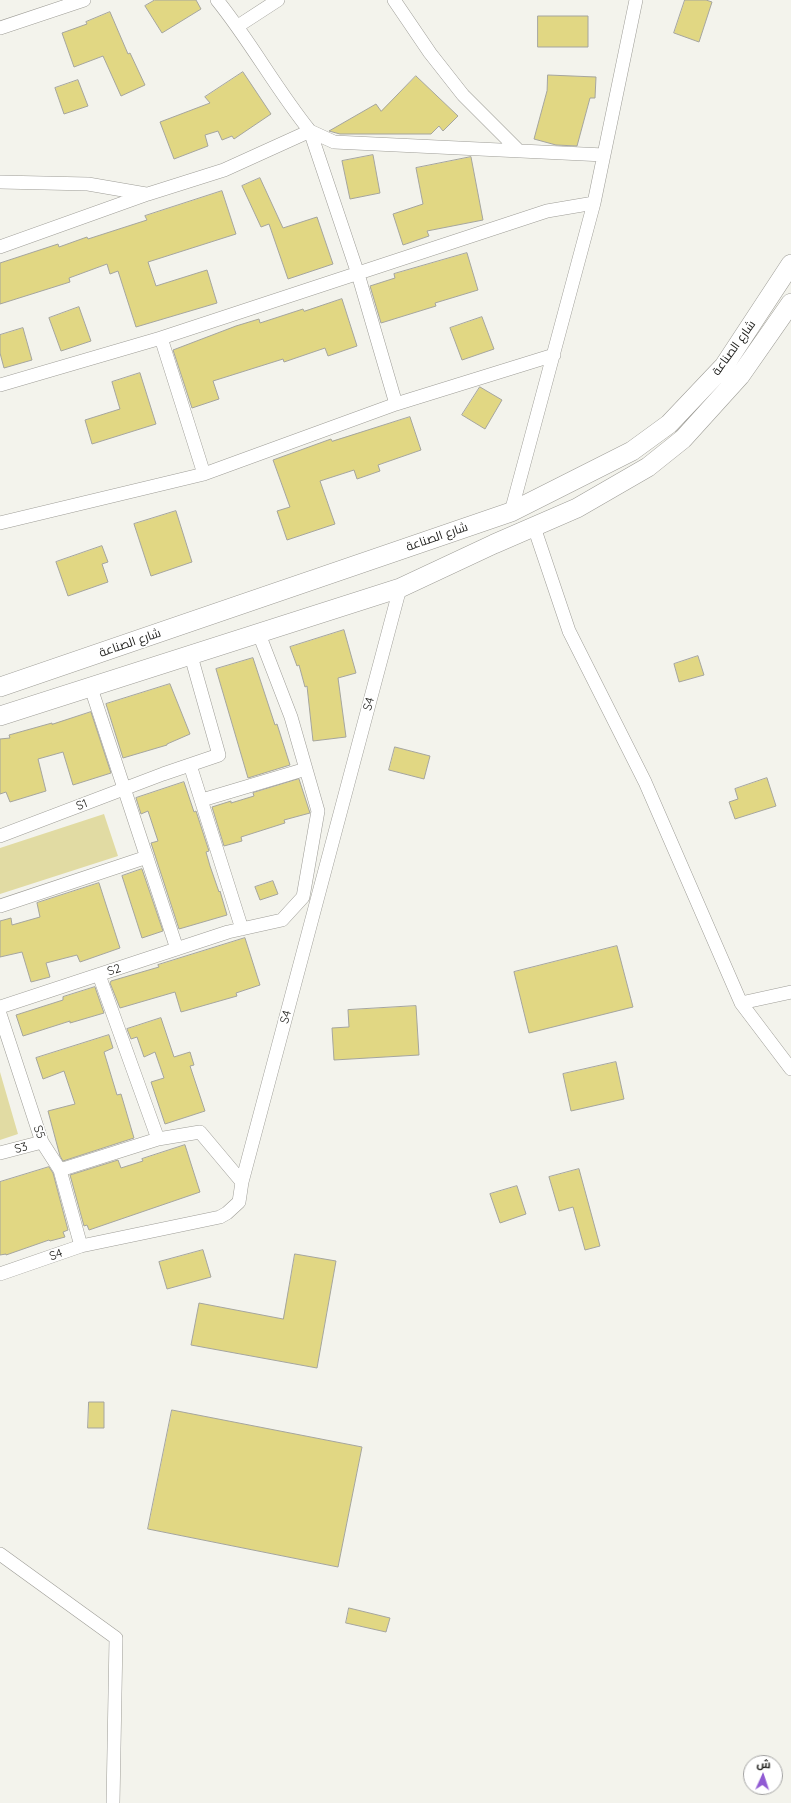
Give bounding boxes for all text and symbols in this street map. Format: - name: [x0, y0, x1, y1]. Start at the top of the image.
- street label: شارع الصناعة: [709, 318, 759, 378]
- street label: شارع الصناعة: [404, 520, 470, 554]
- street label: شارع الصناعة: [97, 626, 163, 660]
- street label: S4: [360, 696, 378, 712]
- street label: S1: [74, 796, 90, 814]
- street label: S2: [105, 961, 123, 979]
- street label: S4: [277, 1009, 295, 1025]
- street label: S5: [30, 1123, 48, 1141]
- street label: S3: [13, 1139, 29, 1157]
- street label: S4: [47, 1246, 65, 1264]
- north arrow: [743, 1755, 783, 1795]
- text: ش: [756, 1757, 771, 1771]

